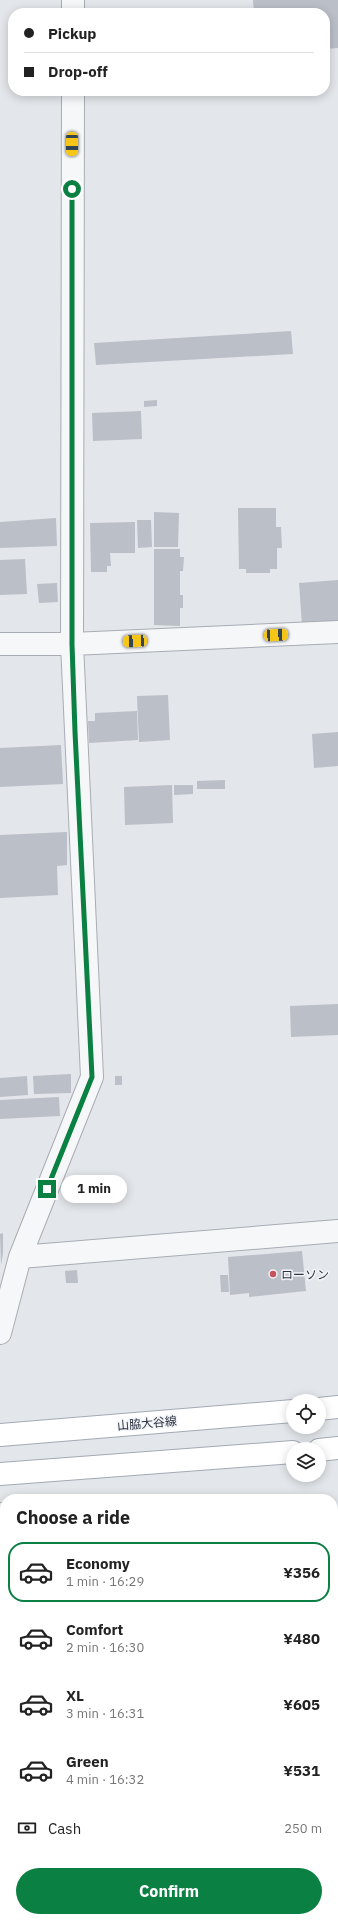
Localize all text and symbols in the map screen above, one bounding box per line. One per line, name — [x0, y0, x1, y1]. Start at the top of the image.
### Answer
text: Pickup — [48, 24, 96, 43]
text: Drop-off — [48, 62, 108, 81]
car — [66, 132, 78, 156]
route start — [63, 180, 81, 198]
car — [264, 628, 288, 642]
car — [123, 634, 147, 648]
callout: 1 min — [61, 1175, 127, 1203]
route end — [38, 1180, 56, 1198]
text: 1 min — [77, 1180, 111, 1197]
place label: ローソン — [281, 1267, 329, 1282]
marker: ローソン — [268, 1269, 278, 1279]
map controls — [286, 1394, 326, 1482]
button: locate — [286, 1394, 326, 1434]
street label: 山脇大谷線 — [116, 1413, 178, 1433]
button: layers — [286, 1442, 326, 1482]
text: Choose a ride — [16, 1506, 130, 1529]
icon: car — [18, 1554, 54, 1590]
text: Economy — [66, 1554, 130, 1573]
text: ¥356 — [283, 1563, 320, 1582]
text: 1 min · 16:29 — [66, 1573, 144, 1590]
icon: car — [18, 1620, 54, 1656]
text: Comfort — [66, 1620, 123, 1639]
text: ¥480 — [283, 1629, 320, 1648]
text: 2 min · 16:30 — [66, 1639, 144, 1656]
icon: car — [18, 1686, 54, 1722]
text: XL — [66, 1686, 84, 1705]
text: ¥605 — [283, 1695, 320, 1714]
text: 3 min · 16:31 — [66, 1705, 144, 1722]
icon: car — [18, 1752, 54, 1788]
text: Green — [66, 1752, 109, 1771]
text: ¥531 — [283, 1761, 320, 1780]
text: 4 min · 16:32 — [66, 1771, 144, 1788]
icon: cash — [16, 1817, 38, 1839]
text: Cash — [48, 1819, 81, 1838]
text: 250 m — [284, 1820, 322, 1837]
button: Confirm — [16, 1868, 322, 1914]

